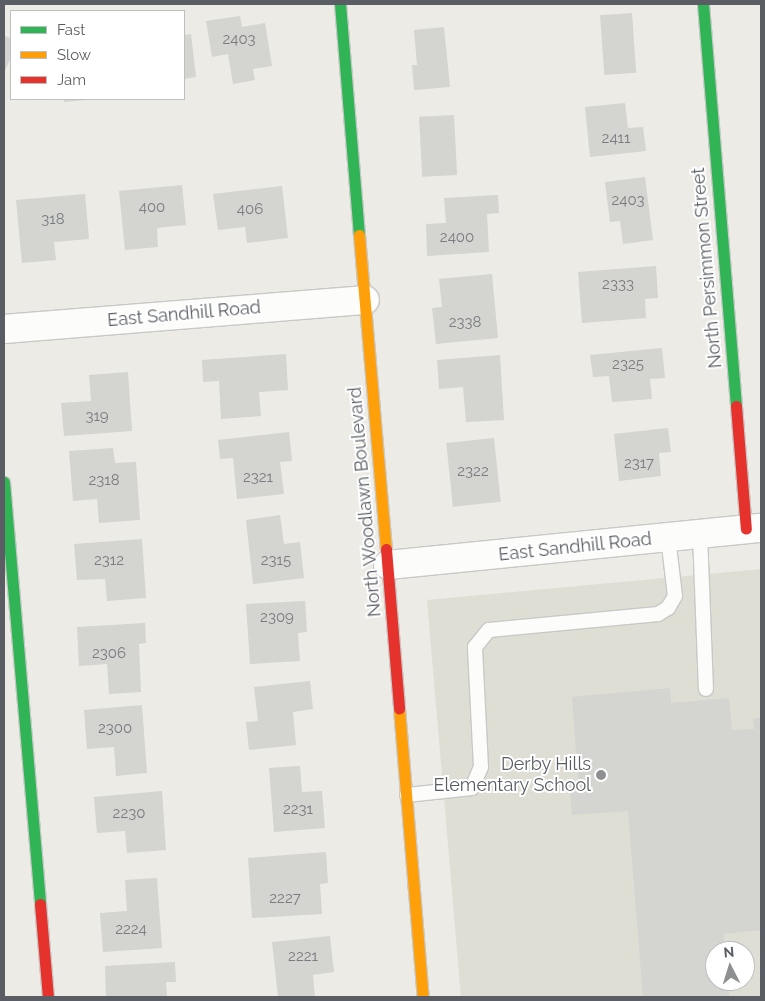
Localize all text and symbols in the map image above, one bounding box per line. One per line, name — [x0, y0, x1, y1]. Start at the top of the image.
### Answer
legend — [10, 10, 185, 100]
text: Fast — [57, 21, 85, 39]
house number: 2403 — [222, 31, 256, 49]
text: Slow — [57, 46, 91, 64]
text: Jam — [57, 71, 86, 89]
house number: 2411 — [602, 130, 630, 148]
street label: North Persimmon Street — [687, 167, 727, 369]
house number: 2403 — [611, 192, 645, 210]
house number: 400 — [139, 199, 165, 217]
house number: 406 — [237, 201, 263, 219]
house number: 318 — [41, 211, 65, 229]
house number: 2400 — [440, 229, 474, 247]
house number: 2333 — [602, 276, 634, 294]
street label: East Sandhill Road — [106, 297, 262, 331]
house number: 2338 — [449, 314, 481, 332]
house number: 2325 — [612, 356, 644, 374]
street label: North Woodlawn Boulevard — [344, 386, 386, 618]
house number: 319 — [85, 408, 109, 426]
house number: 2317 — [624, 455, 654, 473]
house number: 2322 — [457, 463, 489, 481]
house number: 2321 — [243, 469, 273, 487]
house number: 2318 — [88, 472, 120, 490]
street label: East Sandhill Road — [497, 528, 653, 566]
house number: 2312 — [94, 552, 124, 570]
house number: 2315 — [261, 552, 291, 570]
house number: 2309 — [260, 609, 294, 627]
house number: 2306 — [92, 645, 126, 663]
house number: 2300 — [98, 720, 132, 738]
place label: Derby Hills Elementary School — [433, 754, 591, 796]
marker: Derby Hills Elementary School — [595, 769, 607, 781]
house number: 2231 — [283, 801, 313, 819]
house number: 2230 — [113, 805, 145, 823]
house number: 2227 — [269, 890, 301, 908]
house number: 2224 — [115, 921, 147, 939]
north arrow — [705, 941, 755, 991]
text: N — [723, 944, 735, 960]
house number: 2221 — [288, 948, 318, 966]

